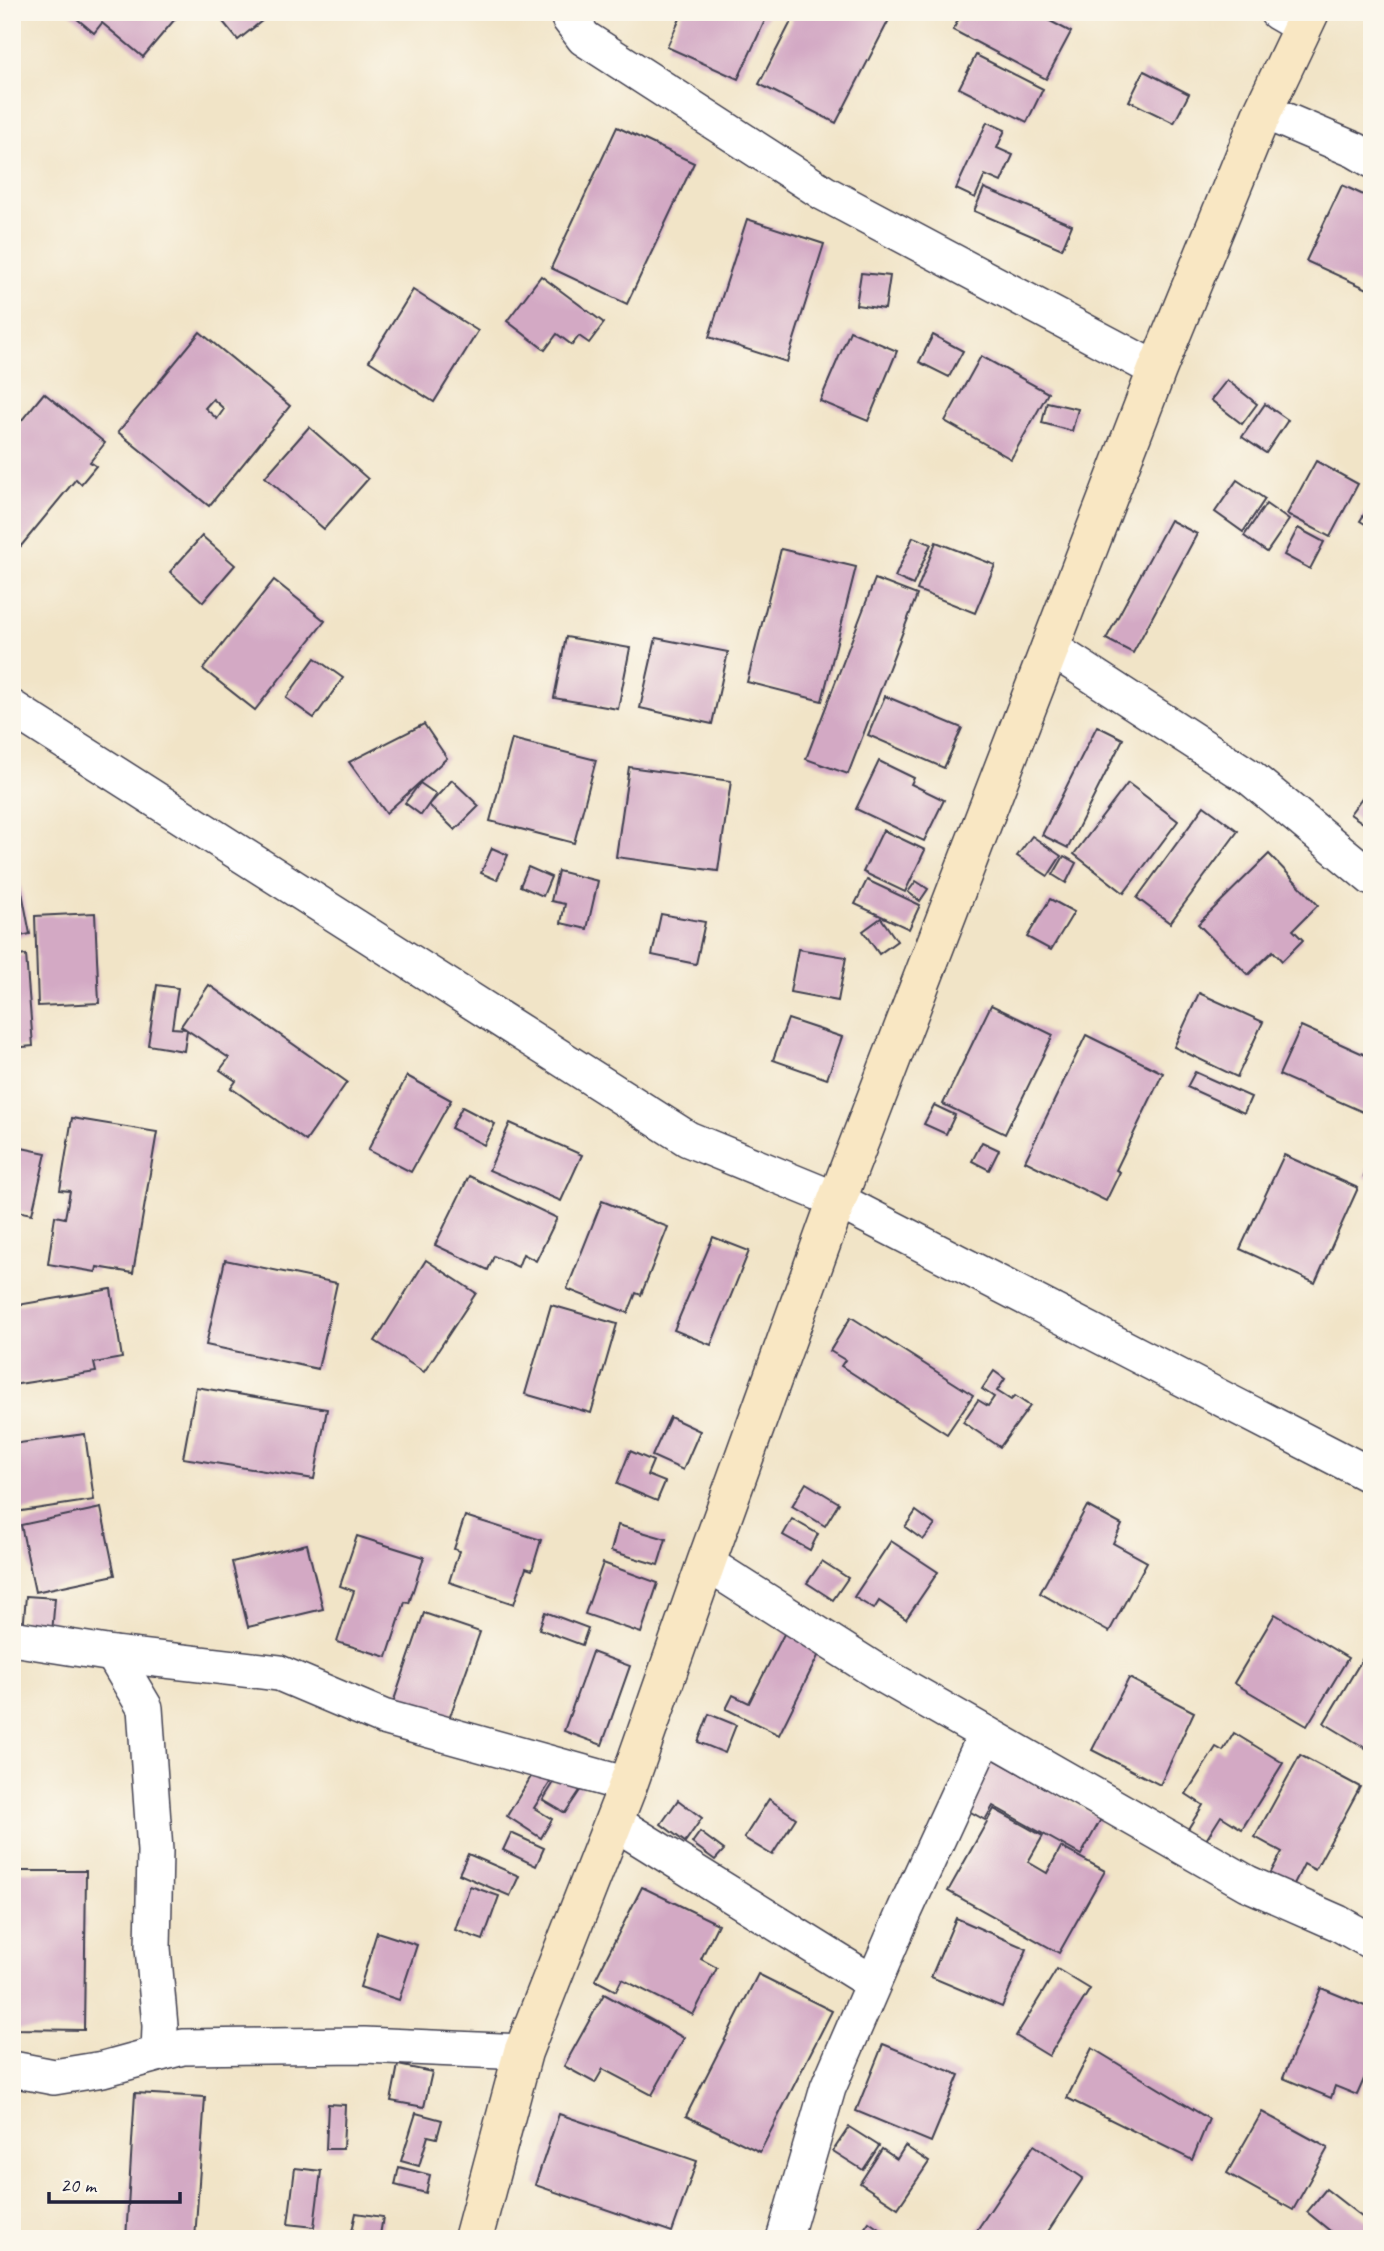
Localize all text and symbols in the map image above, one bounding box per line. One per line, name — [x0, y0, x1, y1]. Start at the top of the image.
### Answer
scale bar — [49, 2160, 180, 2204]
text: 20 m — [60, 2172, 98, 2198]

